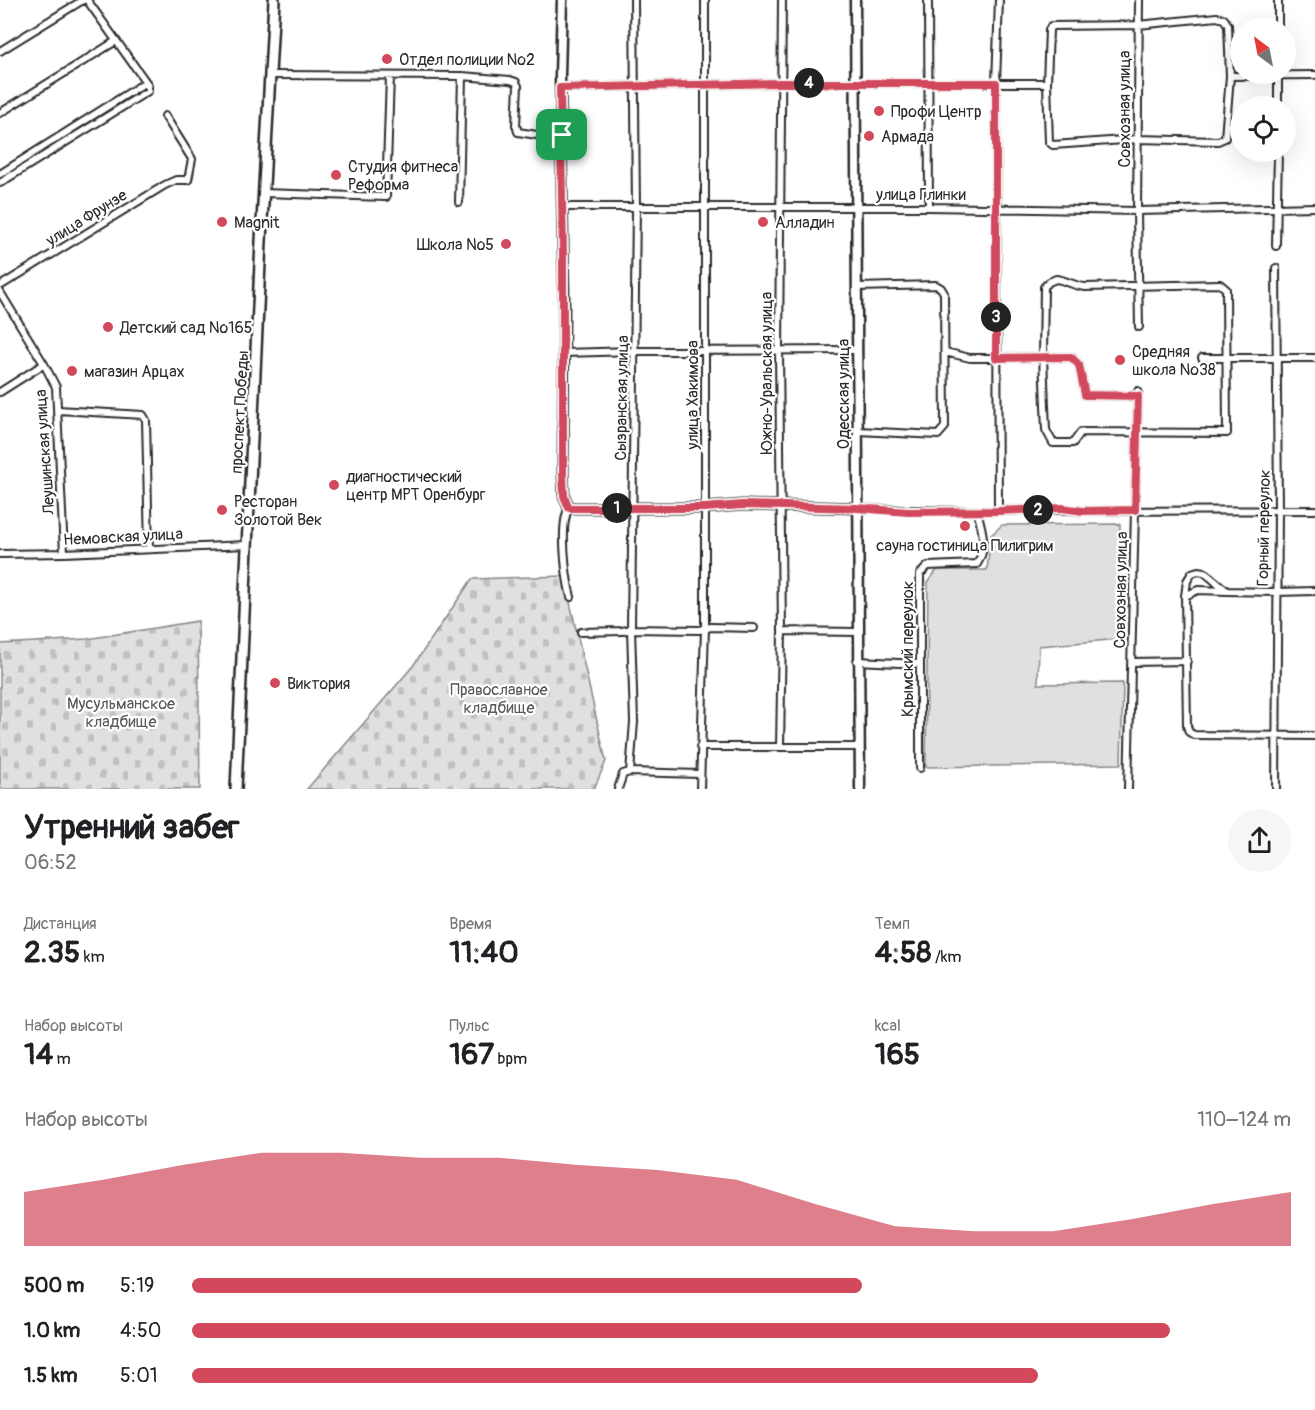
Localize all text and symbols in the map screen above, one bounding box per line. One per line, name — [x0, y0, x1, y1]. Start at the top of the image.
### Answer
north arrow — [1230, 18, 1296, 84]
map controls — [1230, 18, 1296, 162]
place label: Отдел полиции №2 — [399, 50, 535, 70]
street label: Совхозная улица — [1115, 51, 1135, 167]
marker: Отдел полиции №2 — [380, 52, 394, 66]
pin: 4 — [794, 68, 824, 98]
text: 4 — [804, 73, 814, 93]
button: locate — [1230, 96, 1296, 162]
place label: Профи Центр — [891, 102, 981, 122]
marker: Профи Центр — [872, 104, 886, 118]
pin — [536, 109, 587, 160]
icon: arrive — [545, 118, 578, 151]
place label: Армада — [881, 127, 934, 147]
marker: Армада — [862, 129, 876, 143]
place label: Студия фитнеса Реформа — [348, 157, 458, 195]
marker: Студия фитнеса Реформа — [329, 168, 343, 182]
street label: улица Фрунзе — [41, 185, 131, 251]
street label: улица Глинки — [875, 185, 966, 205]
place label: Magnit — [234, 213, 280, 233]
place label: Алладин — [775, 213, 834, 233]
marker: Magnit — [215, 215, 229, 229]
marker: Алладин — [756, 215, 770, 229]
place label: Школа №5 — [417, 235, 494, 255]
marker: Школа №5 — [499, 237, 513, 251]
street label: Южно-Уральская улица — [757, 292, 777, 454]
pin: 3 — [981, 302, 1011, 332]
text: 3 — [992, 307, 1000, 327]
place label: Детский сад №165 — [119, 318, 252, 338]
marker: Детский сад №165 — [101, 320, 115, 334]
street label: Сызранская улица — [611, 335, 633, 461]
street label: Одесская улица — [834, 339, 854, 449]
street label: улица Хакимова — [683, 340, 703, 451]
place label: Средняя школа №38 — [1132, 342, 1216, 380]
street label: проспект Победы — [227, 350, 253, 474]
marker: Средняя школа №38 — [1113, 353, 1127, 367]
place label: магазин Арцах — [84, 362, 185, 382]
marker: магазин Арцах — [65, 364, 79, 378]
street label: Леушинская улица — [31, 389, 59, 516]
place label: диагностический центр МРТ Оренбург — [346, 467, 486, 505]
street label: Горный переулок — [1253, 469, 1275, 587]
marker: диагностический центр МРТ Оренбург — [327, 478, 341, 492]
place label: Ресторан Золотой Век — [234, 492, 322, 530]
pin: 1 — [602, 493, 632, 523]
pin: 2 — [1023, 495, 1053, 525]
text: 1 — [614, 498, 620, 518]
text: 2 — [1034, 500, 1042, 520]
marker: Ресторан Золотой Век — [215, 503, 229, 517]
marker: сауна гостиница Пилигрим — [958, 519, 972, 533]
street label: Немовская улица — [63, 524, 183, 550]
street label: Совхозная улица — [1110, 531, 1132, 649]
place label: сауна гостиница Пилигрим — [876, 536, 1054, 556]
street label: Крымский переулок — [898, 581, 918, 717]
place label: Виктория — [287, 674, 350, 694]
marker: Виктория — [268, 676, 282, 690]
park label: Православное кладбище — [450, 680, 548, 718]
park label: Мусульманское кладбище — [67, 694, 175, 732]
text: Утренний забег — [24, 807, 240, 848]
button: share — [1228, 809, 1291, 872]
text: 06:52 — [24, 850, 77, 875]
text: Дистанция — [24, 914, 97, 934]
text: Время — [449, 914, 492, 934]
text: Темп — [875, 914, 910, 934]
text: 2.35 — [24, 934, 80, 971]
text: 11:40 — [449, 934, 519, 971]
text: 4:58 — [875, 934, 931, 971]
text: km — [80, 947, 105, 967]
text: /km — [931, 947, 962, 967]
text: Набор высоты — [24, 1016, 123, 1036]
text: Пульс — [449, 1016, 490, 1036]
text: kcal — [875, 1016, 901, 1036]
text: 14 — [24, 1036, 53, 1073]
text: 167 — [449, 1036, 494, 1073]
text: 165 — [875, 1036, 920, 1073]
text: m — [53, 1049, 71, 1069]
text: bpm — [494, 1049, 527, 1069]
text: Набор высоты — [24, 1107, 148, 1132]
text: 110–124 m — [1197, 1107, 1291, 1132]
text: 500 m — [24, 1273, 84, 1298]
text: 5:19 — [120, 1273, 154, 1298]
text: 1.0 km — [24, 1318, 80, 1343]
text: 4:50 — [120, 1318, 161, 1343]
text: 1.5 km — [24, 1363, 77, 1388]
text: 5:01 — [120, 1363, 158, 1388]

